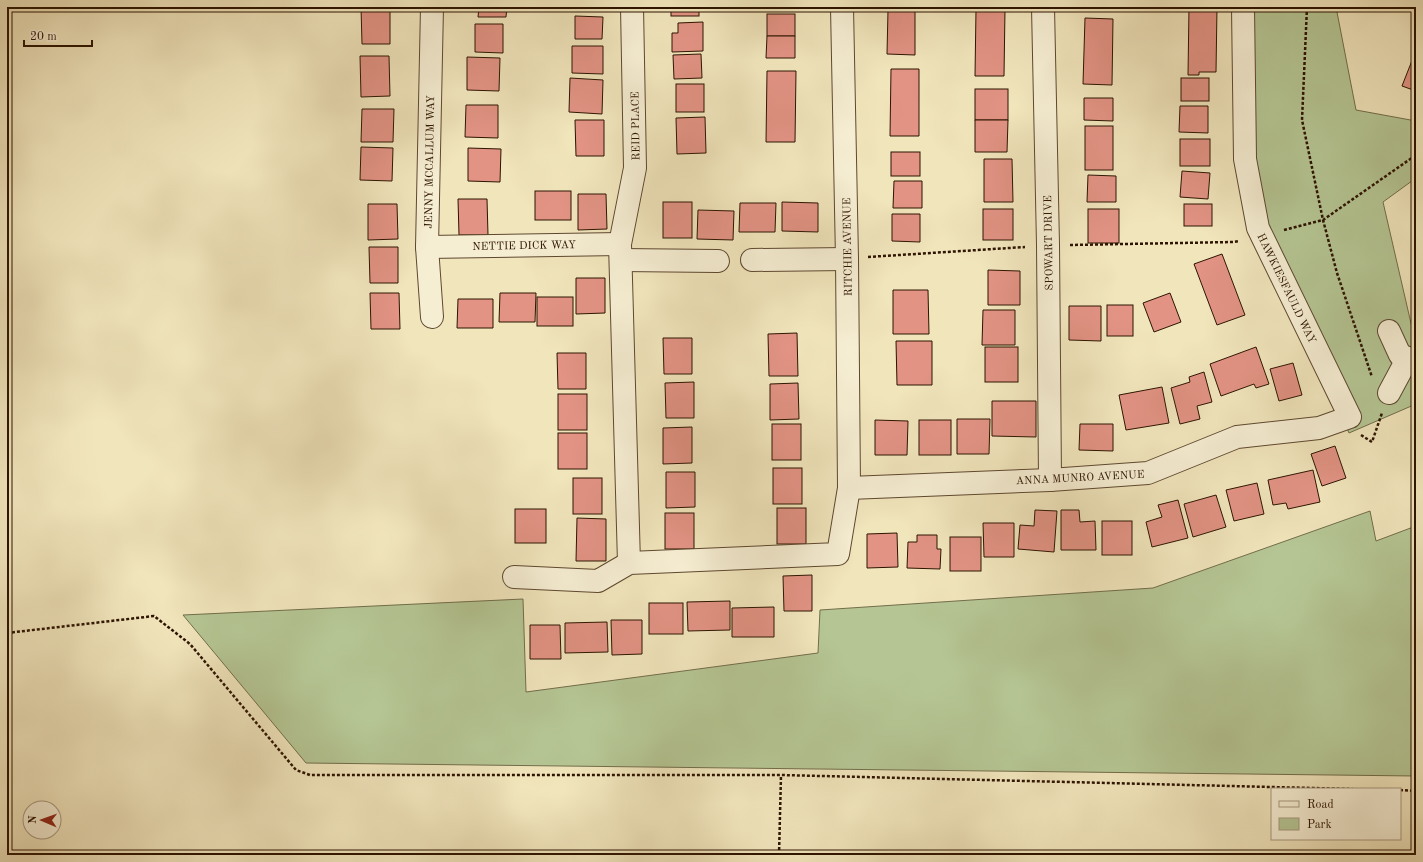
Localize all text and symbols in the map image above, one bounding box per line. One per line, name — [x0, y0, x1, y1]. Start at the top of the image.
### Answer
scale bar — [24, 22, 92, 48]
text: 20 m — [30, 31, 57, 43]
street label: REID PLACE — [630, 91, 643, 161]
street label: JENNY MCCALLUM WAY — [424, 95, 437, 229]
street label: SPOWART DRIVE — [1043, 195, 1056, 291]
street label: RITCHIE AVENUE — [842, 198, 855, 296]
street label: HAWKIESFAULD WAY — [1254, 232, 1317, 345]
street label: NETTIE DICK WAY — [472, 240, 576, 253]
street label: ANNA MUNRO AVENUE — [1016, 470, 1145, 487]
legend — [1271, 788, 1401, 840]
text: Road — [1307, 799, 1334, 811]
north arrow — [22, 800, 62, 840]
text: N — [28, 815, 39, 824]
text: Park — [1307, 819, 1332, 831]

